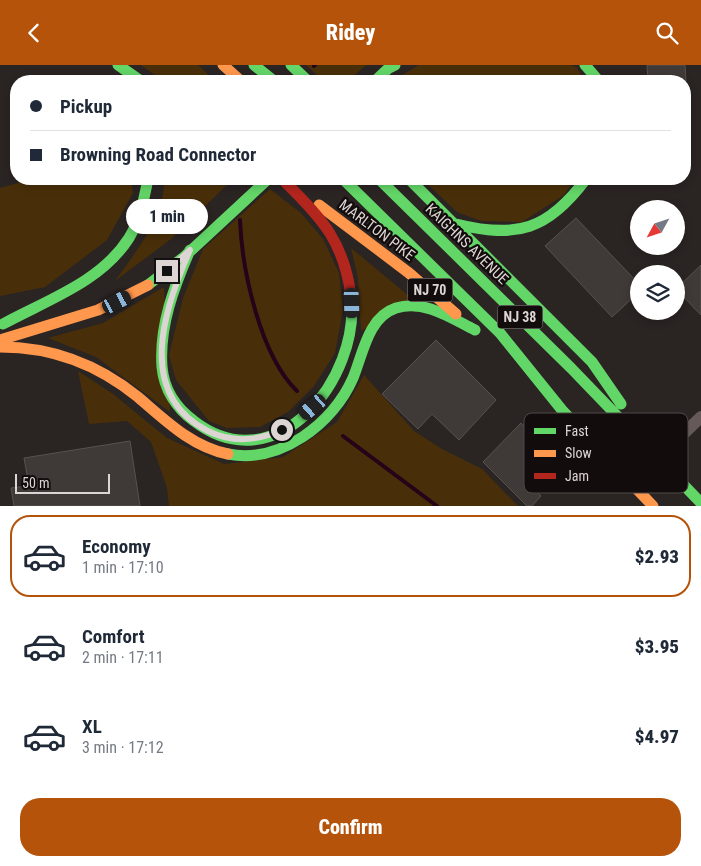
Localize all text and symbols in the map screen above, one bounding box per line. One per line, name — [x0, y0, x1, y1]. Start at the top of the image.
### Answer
icon: back — [20, 19, 48, 47]
icon: search — [653, 19, 681, 47]
text: Ridey — [326, 20, 375, 45]
text: Pickup — [60, 95, 112, 118]
text: Browning Road Connector — [60, 143, 256, 166]
street label: MARLTON PIKE — [336, 196, 418, 264]
callout: 1 min — [126, 199, 208, 233]
street label: KAIGHNS AVENUE — [422, 200, 512, 288]
north arrow — [630, 200, 685, 255]
map controls — [630, 200, 685, 320]
text: 1 min — [149, 207, 185, 226]
route end — [156, 260, 178, 282]
button: layers — [630, 265, 685, 320]
road number: NJ 70 — [408, 279, 452, 301]
car — [343, 288, 360, 318]
car — [100, 289, 133, 315]
road number: NJ 38 — [498, 305, 542, 329]
car — [296, 391, 329, 423]
legend — [524, 413, 688, 493]
route start — [271, 419, 293, 441]
text: Fast — [565, 423, 589, 439]
text: Slow — [565, 445, 592, 461]
text: Jam — [565, 468, 589, 484]
scale bar — [15, 471, 110, 494]
text: 50 m — [22, 475, 50, 491]
icon: car — [22, 534, 67, 579]
text: Economy — [82, 535, 151, 558]
text: $2.93 — [635, 545, 679, 568]
text: 1 min · 17:10 — [82, 558, 164, 577]
icon: car — [22, 624, 67, 669]
text: Comfort — [82, 625, 145, 648]
text: $3.95 — [635, 635, 679, 658]
text: 2 min · 17:11 — [82, 648, 164, 667]
icon: car — [22, 714, 67, 759]
text: XL — [82, 715, 102, 738]
text: $4.97 — [635, 725, 679, 748]
text: 3 min · 17:12 — [82, 738, 164, 757]
button: Confirm — [20, 798, 681, 856]

